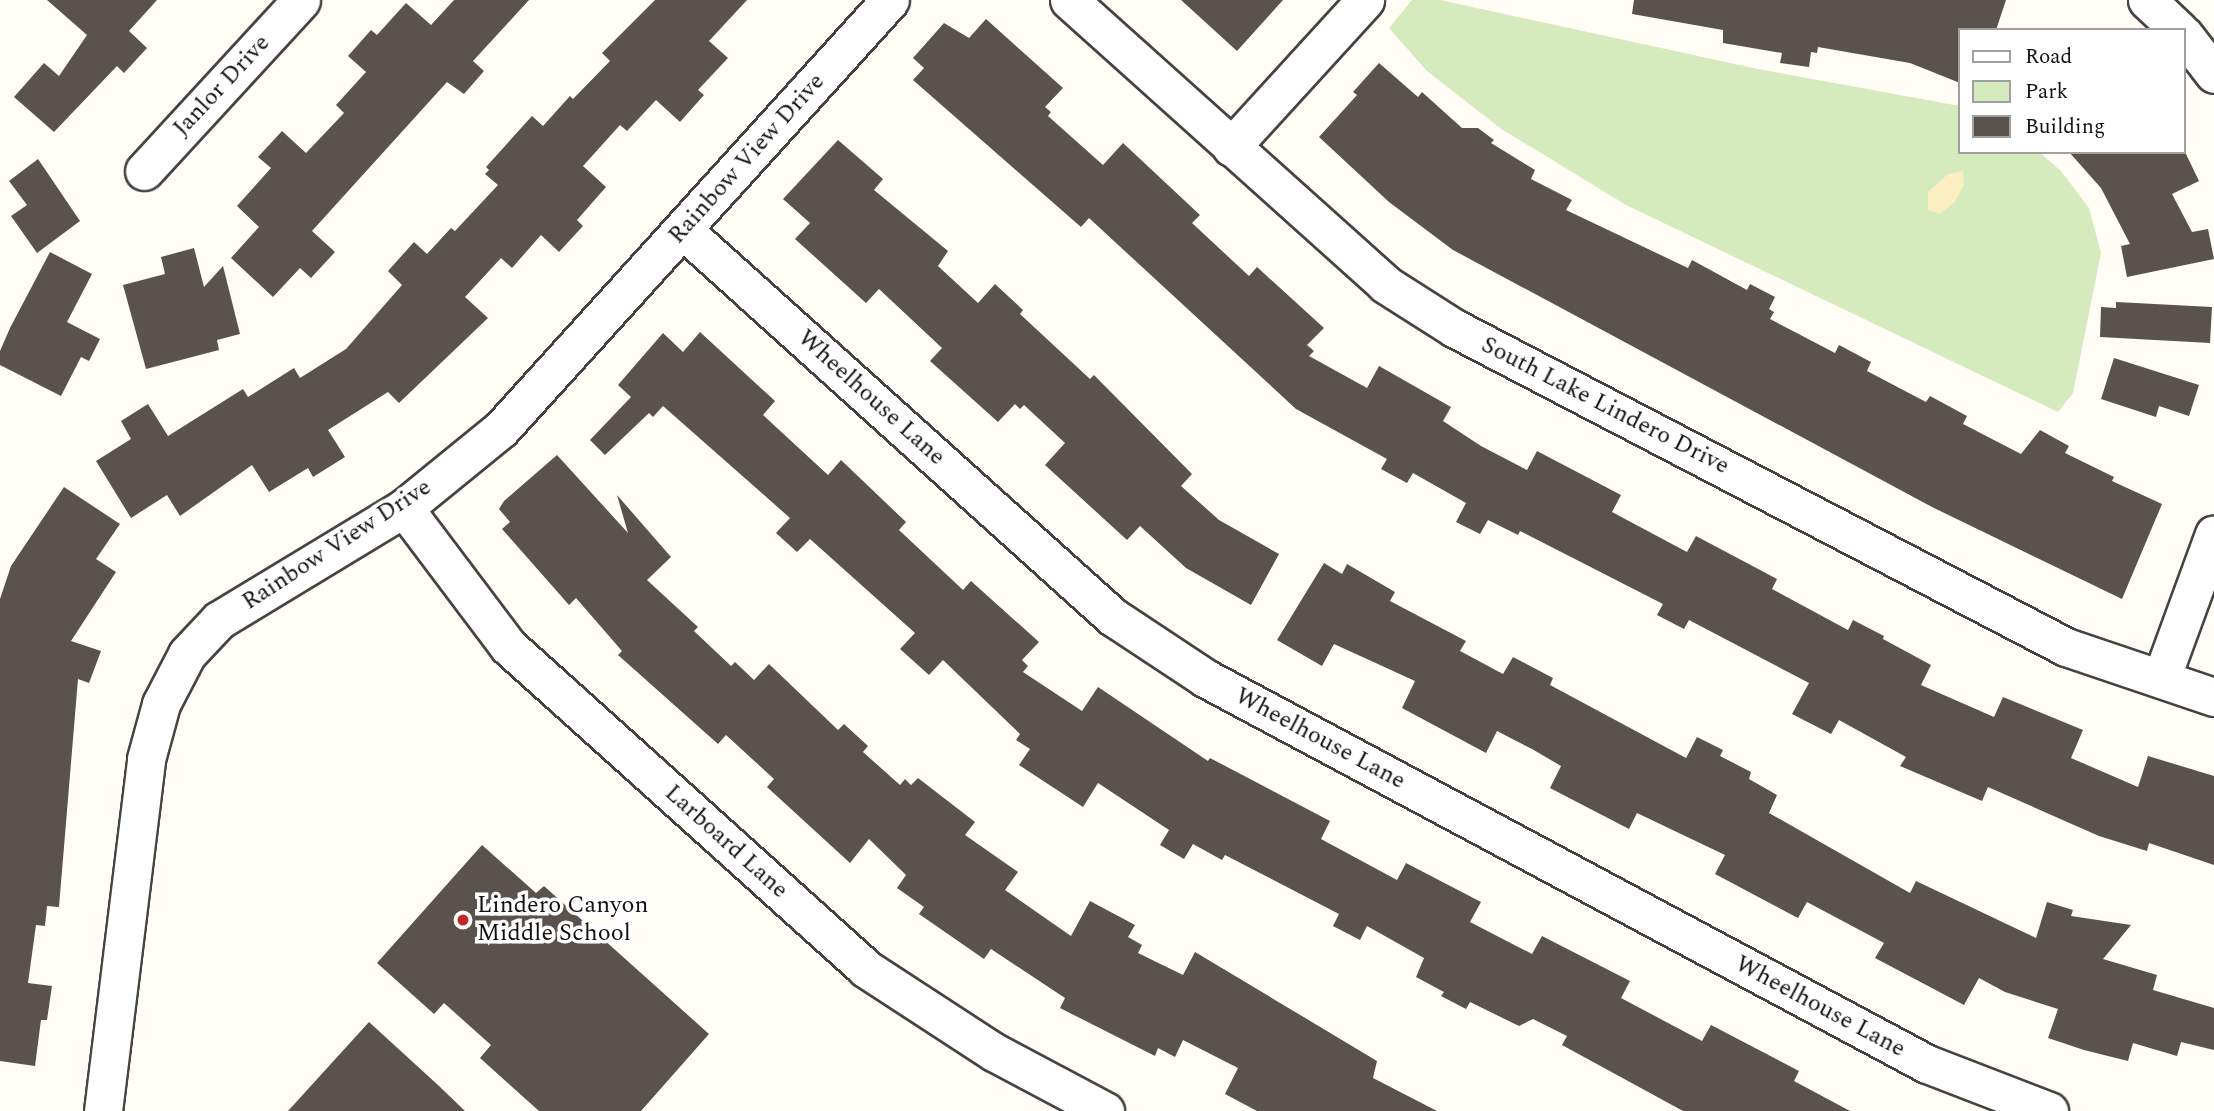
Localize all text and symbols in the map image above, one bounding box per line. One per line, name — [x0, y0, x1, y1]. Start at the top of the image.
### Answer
legend — [1958, 28, 2186, 154]
street label: Janlor Drive — [168, 29, 276, 143]
text: Road — [2025, 41, 2072, 73]
street label: Rainbow View Drive — [663, 68, 831, 250]
text: Park — [2025, 76, 2068, 108]
text: Building — [2025, 111, 2105, 143]
street label: Wheelhouse Lane — [791, 324, 951, 472]
street label: South Lake Lindero Drive — [1476, 331, 1734, 481]
street label: Rainbow View Drive — [237, 473, 437, 617]
street label: Wheelhouse Lane — [1230, 682, 1410, 796]
street label: Larboard Lane — [658, 779, 794, 905]
place label: Lindero Canyon Middle School — [477, 892, 649, 948]
marker: Lindero Canyon Middle School — [455, 912, 471, 928]
street label: Wheelhouse Lane — [1730, 950, 1910, 1064]

